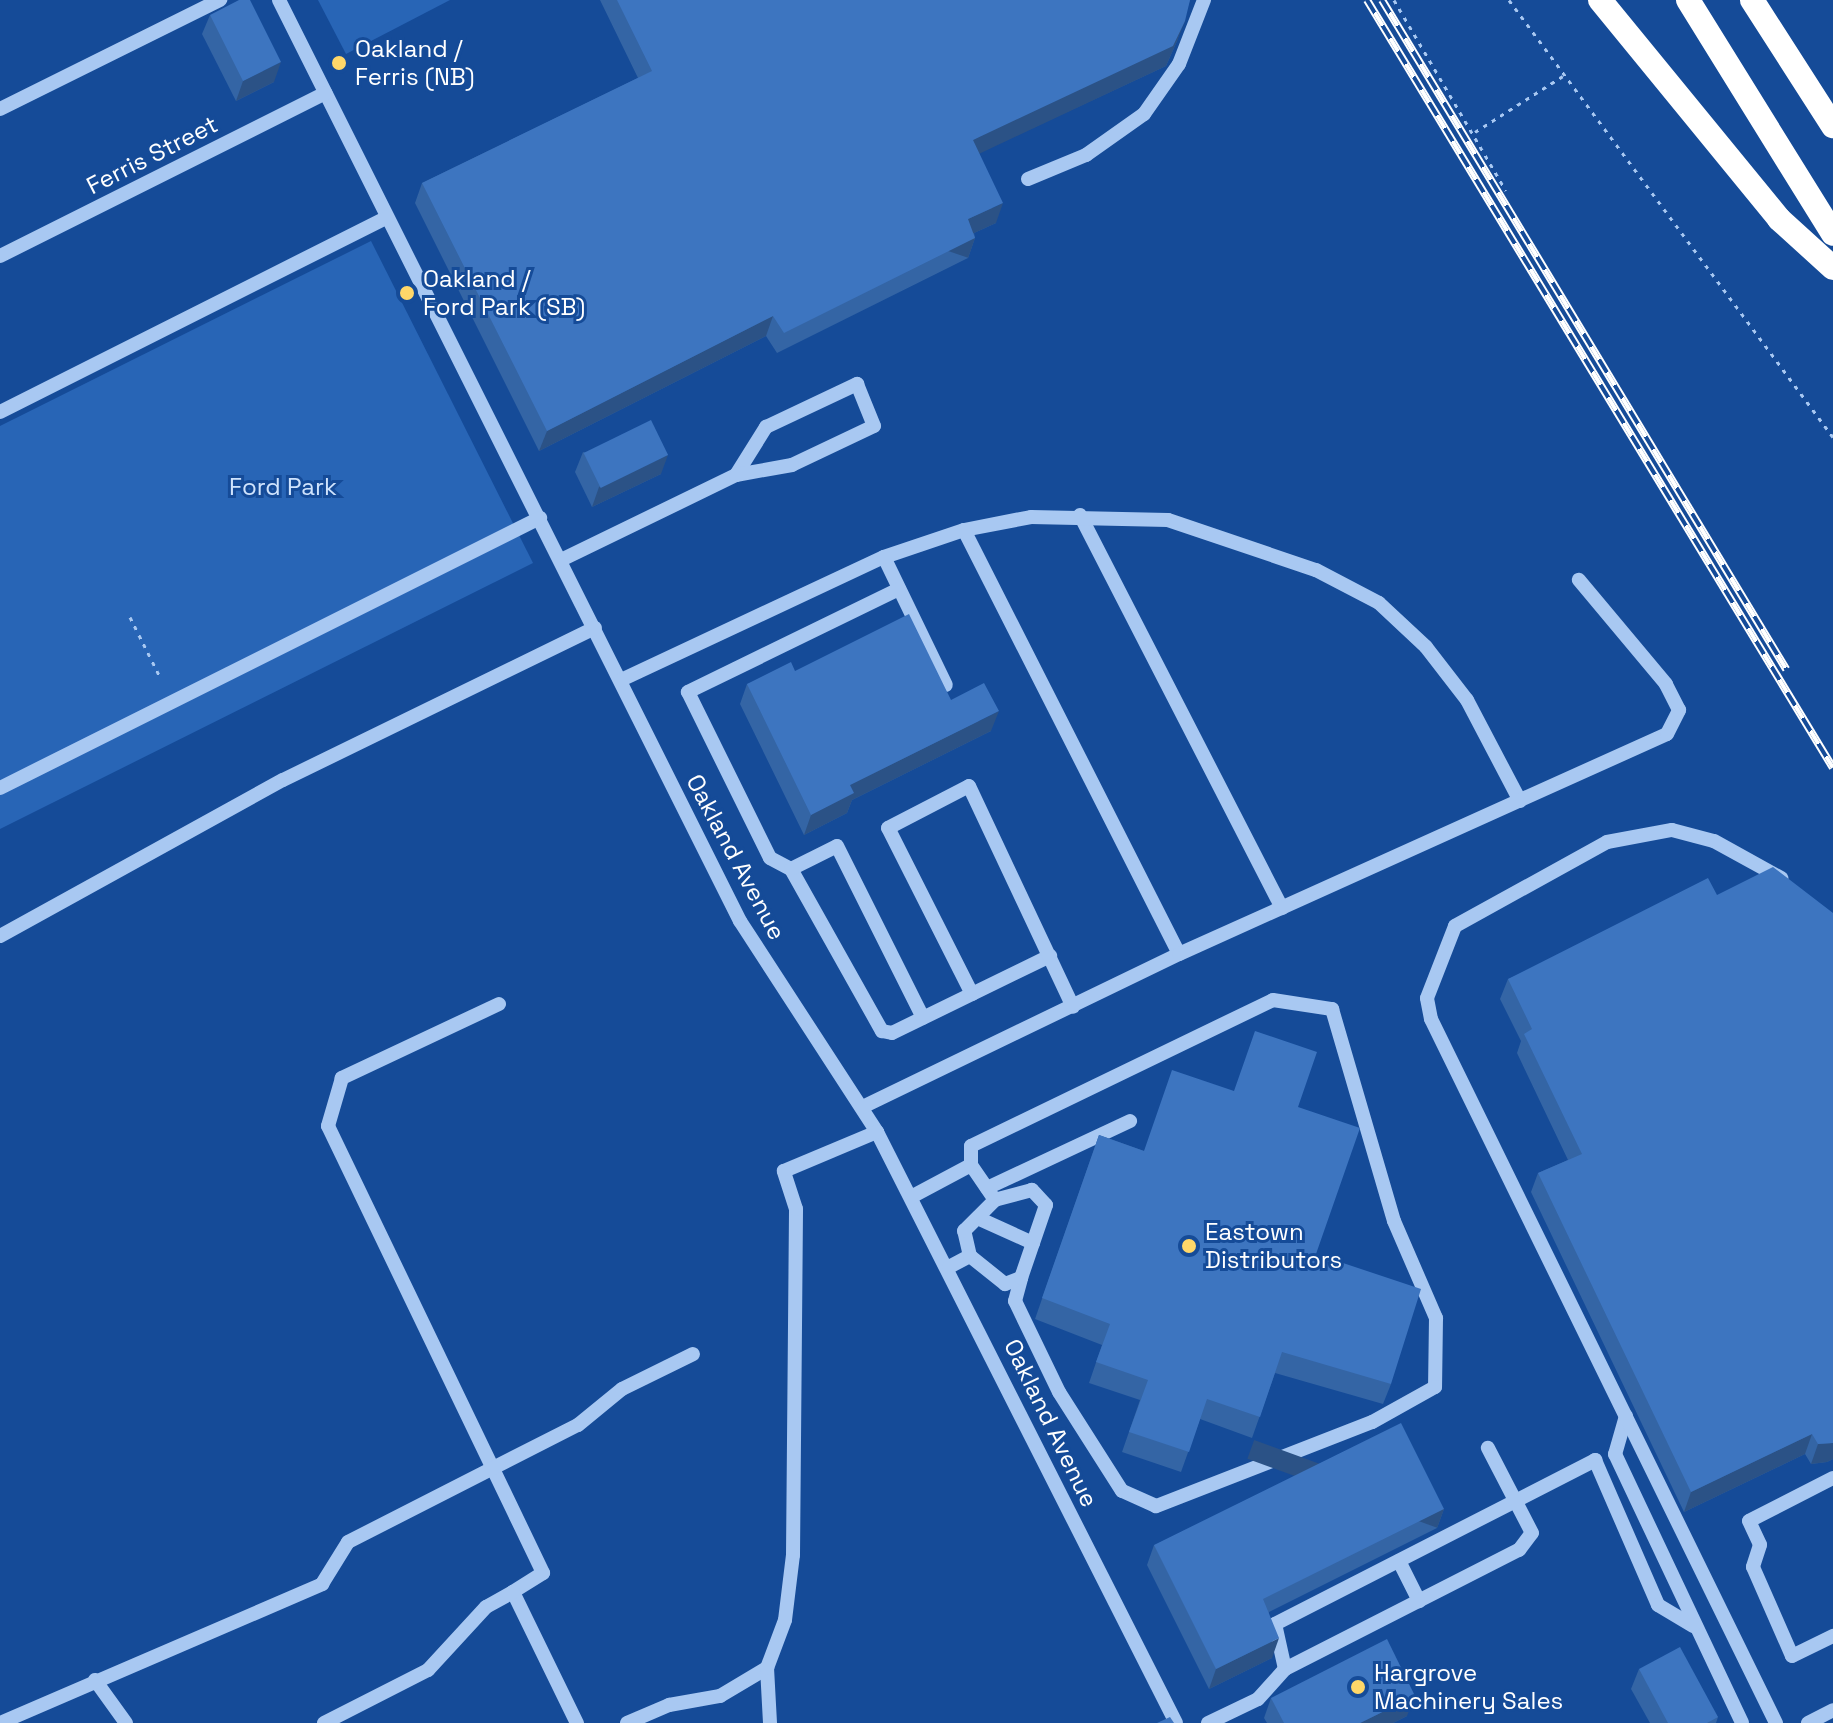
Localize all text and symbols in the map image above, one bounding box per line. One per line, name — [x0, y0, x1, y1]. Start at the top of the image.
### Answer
place label: Oakland / Ferris (NB) — [355, 35, 475, 91]
marker: Oakland / Ferris (NB) — [330, 54, 348, 72]
street label: Ferris Street — [82, 110, 222, 200]
place label: Oakland / Ford Park (SB) — [423, 265, 585, 321]
marker: Oakland / Ford Park (SB) — [398, 284, 416, 302]
park label: Ford Park — [229, 473, 337, 501]
street label: Oakland Avenue — [680, 769, 792, 945]
place label: Eastown Distributors — [1205, 1218, 1342, 1274]
marker: Eastown Distributors — [1180, 1237, 1198, 1255]
street label: Oakland Avenue — [998, 1334, 1104, 1512]
place label: Hargrove Machinery Sales — [1374, 1659, 1563, 1715]
marker: Hargrove Machinery Sales — [1349, 1678, 1367, 1696]

